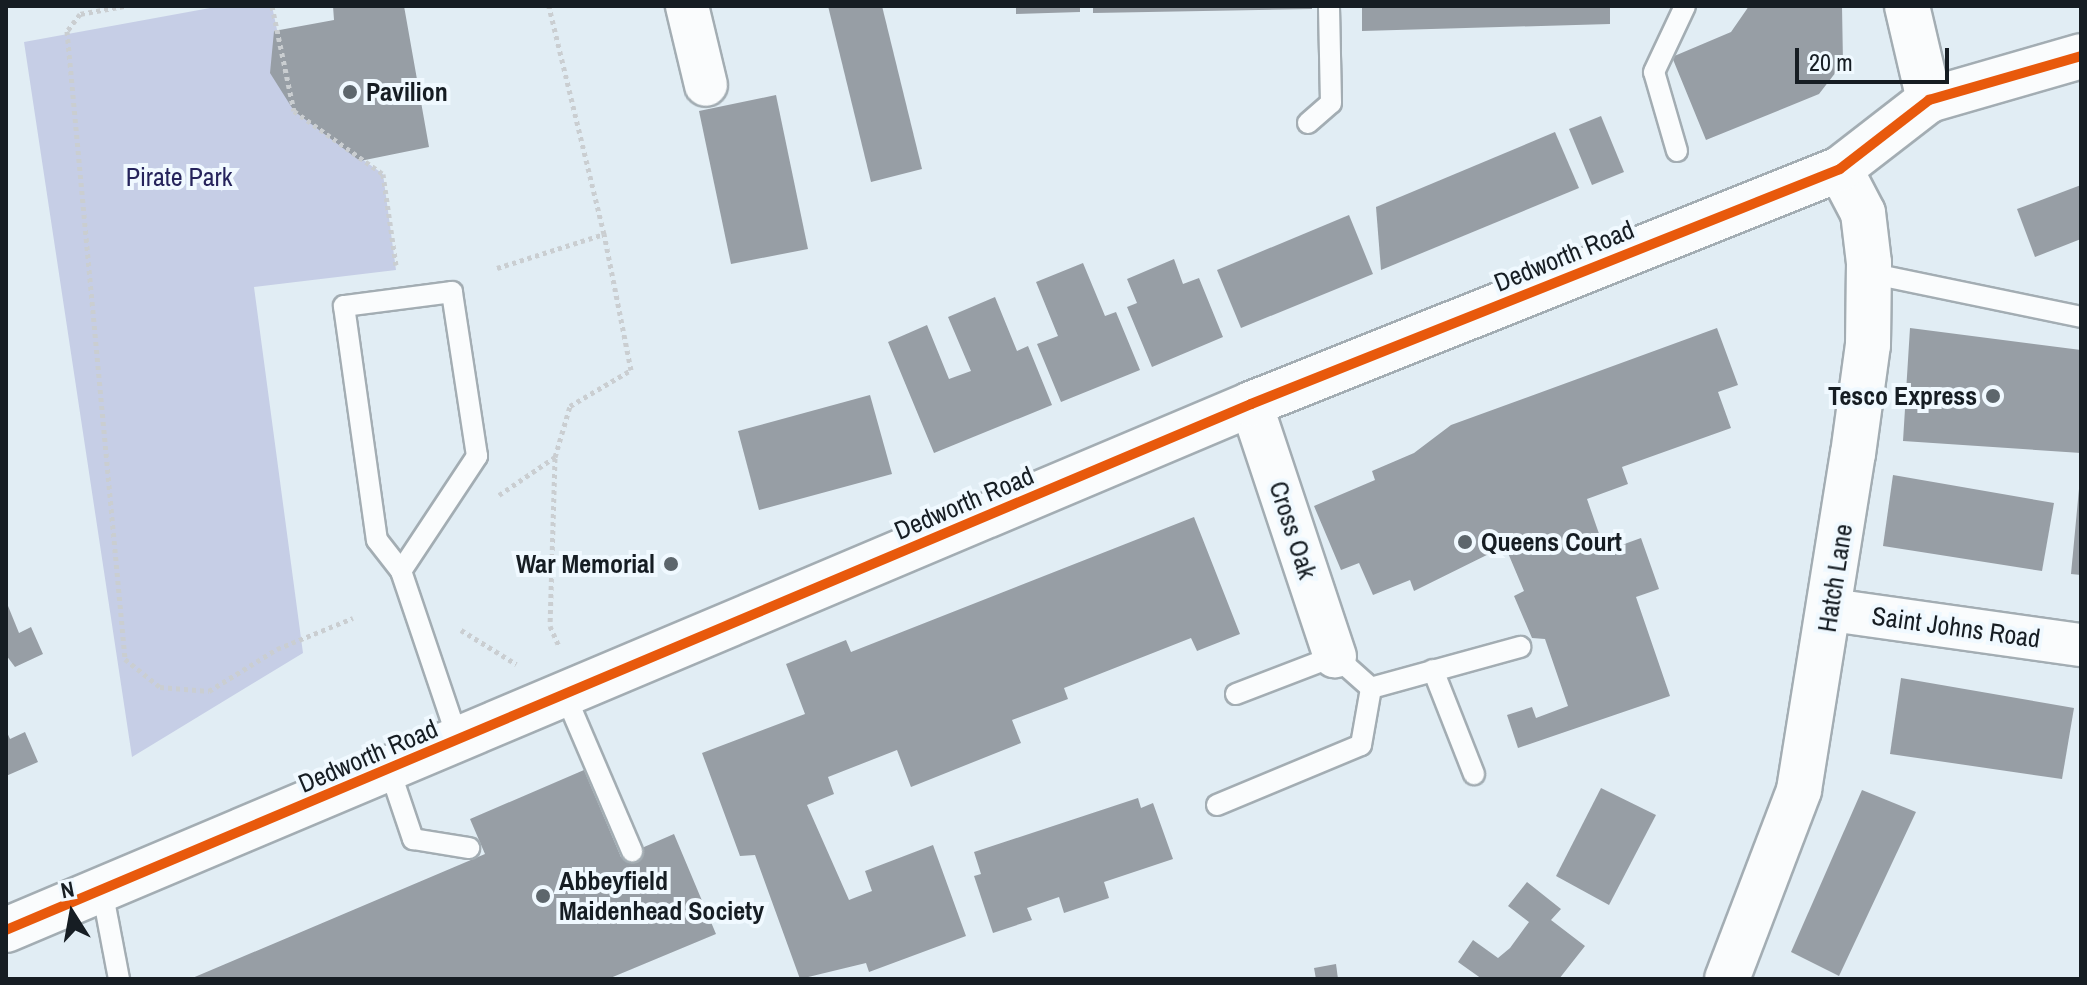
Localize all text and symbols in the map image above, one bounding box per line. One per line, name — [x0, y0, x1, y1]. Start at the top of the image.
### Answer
scale bar — [1799, 32, 1953, 82]
text: 20 m — [1809, 46, 1853, 78]
place label: Pavilion — [366, 76, 448, 108]
marker: Pavilion — [341, 83, 359, 101]
park label: Pirate Park — [126, 161, 232, 193]
street label: Dedworth Road — [1489, 214, 1639, 298]
place label: Tesco Express — [1828, 380, 1977, 412]
marker: Tesco Express — [1984, 387, 2002, 405]
street label: Dedworth Road — [890, 460, 1038, 546]
street label: Cross Oak — [1263, 477, 1323, 583]
street label: Hatch Lane — [1811, 522, 1859, 634]
place label: Queens Court — [1481, 526, 1622, 558]
marker: Queens Court — [1456, 533, 1474, 551]
place label: War Memorial — [516, 548, 655, 580]
marker: War Memorial — [662, 555, 680, 573]
street label: Saint Johns Road — [1870, 600, 2042, 654]
street label: Dedworth Road — [294, 713, 442, 799]
place label: Abbeyfield Maidenhead Society — [559, 865, 764, 926]
north arrow — [32, 873, 112, 953]
text: N — [58, 873, 77, 905]
marker: Abbeyfield Maidenhead Society — [534, 887, 552, 905]

